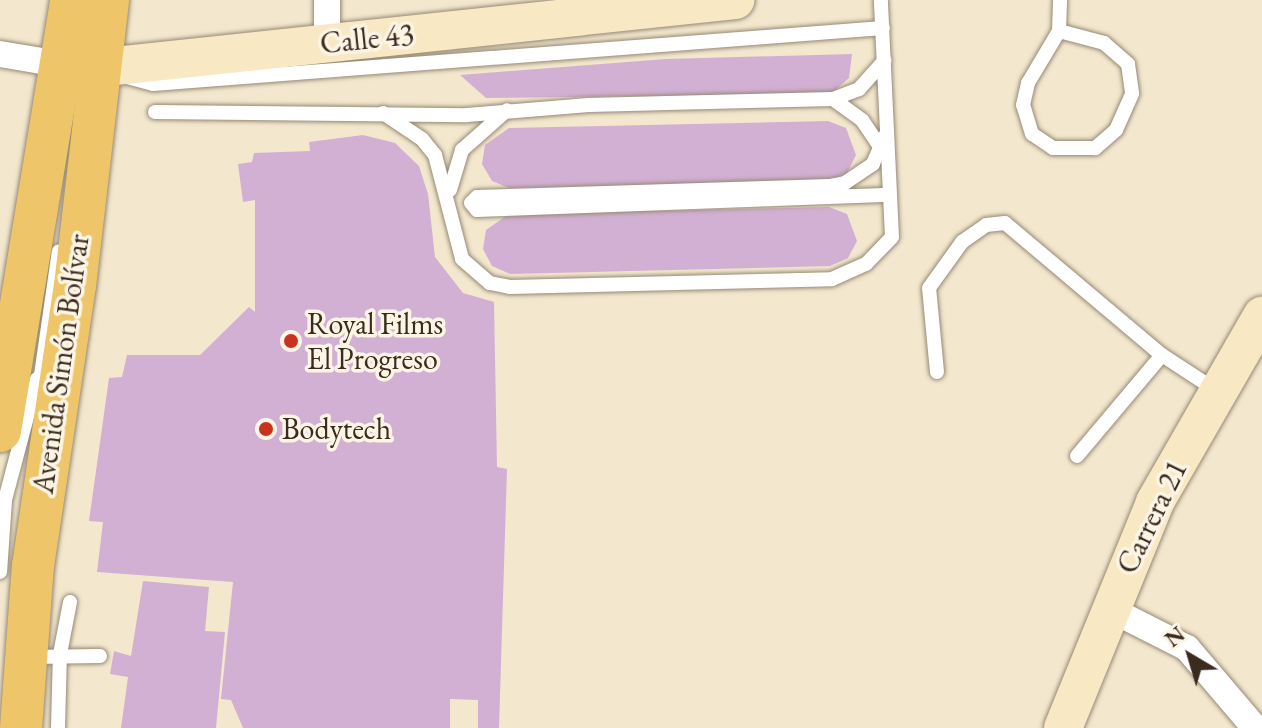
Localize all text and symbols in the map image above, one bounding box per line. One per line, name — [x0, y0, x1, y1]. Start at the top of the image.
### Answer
street label: Calle 43 — [318, 16, 416, 62]
street label: Avenida Simón Bolívar — [25, 232, 97, 496]
place label: Royal Films El Progreso — [307, 306, 443, 376]
marker: Royal Films El Progreso — [282, 332, 300, 350]
place label: Bodytech — [282, 411, 391, 447]
marker: Bodytech — [257, 420, 275, 438]
street label: Carrera 21 — [1109, 454, 1195, 580]
north arrow — [1150, 616, 1230, 696]
text: N — [1159, 620, 1191, 654]

